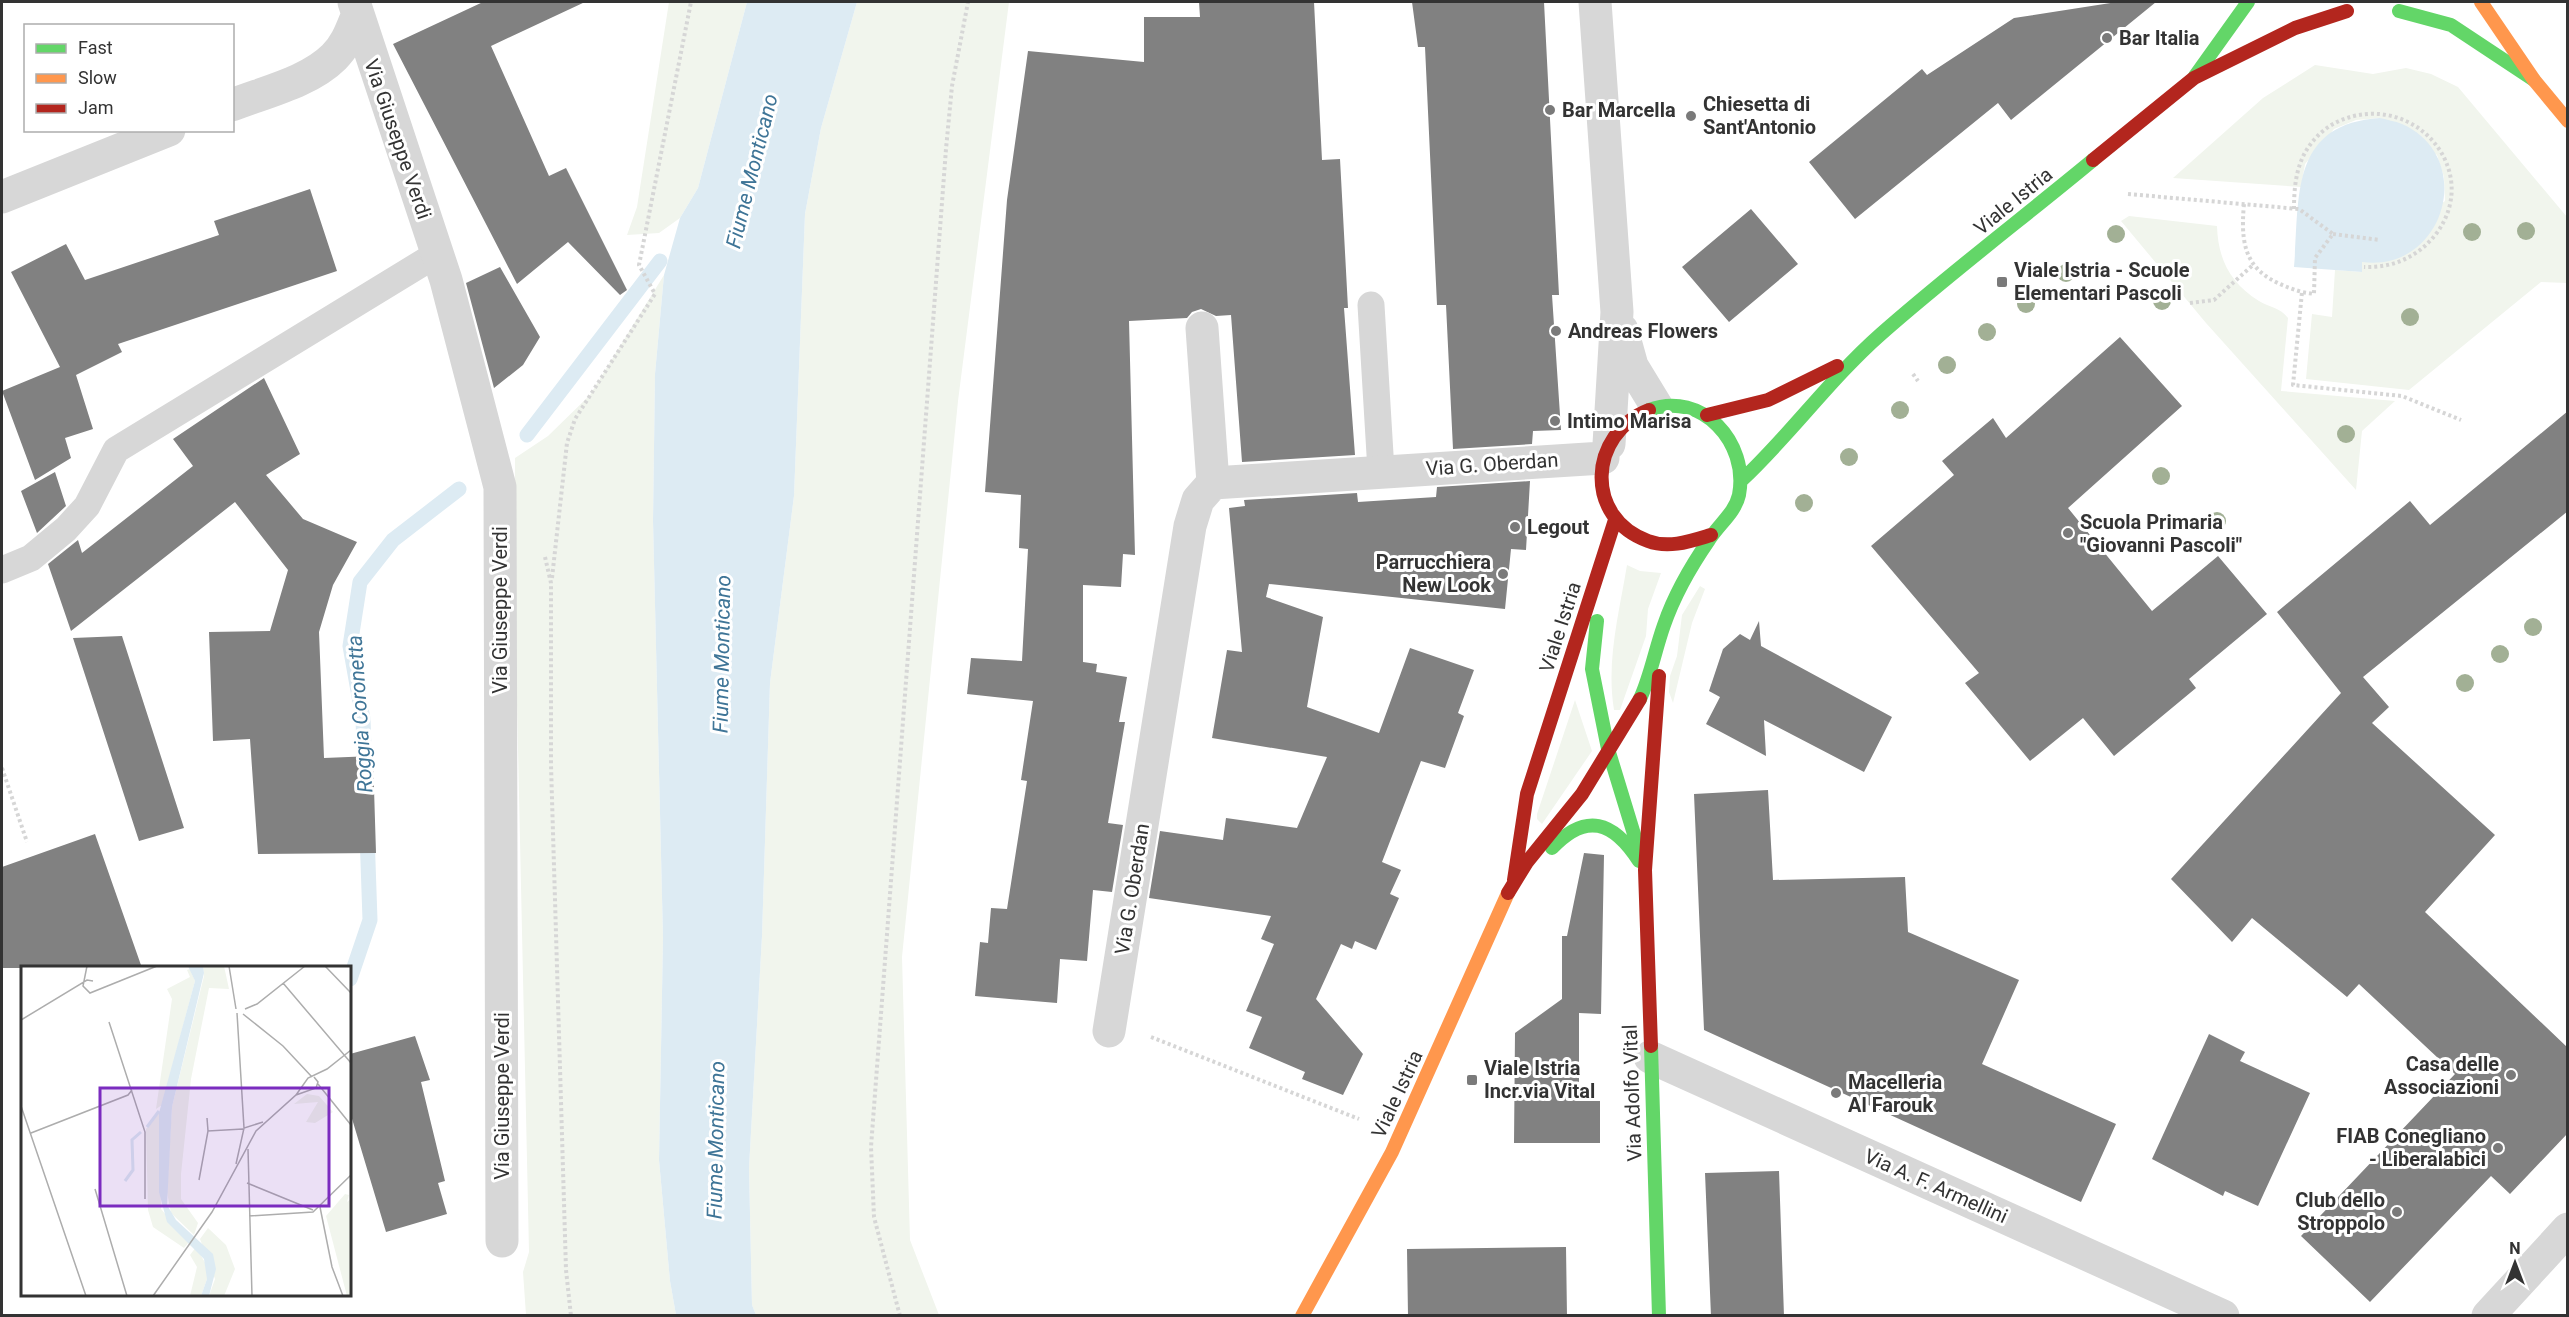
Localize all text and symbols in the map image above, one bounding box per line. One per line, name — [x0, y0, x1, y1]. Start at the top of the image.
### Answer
legend — [24, 24, 234, 132]
place label: Bar Italia — [2119, 26, 2200, 50]
marker: Bar Italia — [2100, 31, 2114, 45]
text: Fast — [78, 37, 113, 58]
street label: Via Giuseppe Verdi — [359, 56, 437, 222]
text: Slow — [78, 67, 117, 88]
water label: Fiume Monticano — [721, 91, 783, 251]
place label: Chiesetta di Sant'Antonio — [1703, 92, 1816, 139]
text: Jam — [78, 97, 114, 118]
place label: Bar Marcella — [1562, 98, 1676, 122]
marker: Bar Marcella — [1543, 103, 1557, 117]
marker: Chiesetta di Sant'Antonio — [1684, 109, 1698, 123]
street label: Viale Istria — [1969, 162, 2057, 240]
place label: Viale Istria - Scuole Elementari Pascoli — [2014, 258, 2190, 305]
marker: Viale Istria - Scuole Elementari Pascoli — [1995, 275, 2009, 289]
place label: Andreas Flowers — [1568, 319, 1718, 343]
marker: Andreas Flowers — [1549, 324, 1563, 338]
place label: Intimo Marisa — [1567, 409, 1692, 433]
marker: Intimo Marisa — [1548, 414, 1562, 428]
street label: Via G. Oberdan — [1425, 447, 1559, 481]
place label: Scuola Primaria "Giovanni Pascoli" — [2080, 510, 2242, 557]
place label: Legout — [1527, 515, 1590, 539]
marker: Legout — [1508, 520, 1522, 534]
street label: Via Giuseppe Verdi — [488, 526, 512, 694]
marker: Scuola Primaria "Giovanni Pascoli" — [2061, 526, 2075, 540]
place label: Parrucchiera New Look — [1376, 550, 1491, 597]
marker: Parrucchiera New Look — [1496, 567, 1510, 581]
water label: Fiume Monticano — [709, 575, 735, 733]
street label: Viale Istria — [1534, 579, 1586, 675]
water label: Roggia Coronetta — [343, 634, 377, 794]
street label: Via G. Oberdan — [1110, 822, 1154, 956]
inset map — [21, 966, 351, 1296]
street label: Via Giuseppe Verdi — [490, 1012, 514, 1180]
street label: Via Adolfo Vital — [1618, 1024, 1646, 1162]
street label: Viale Istria — [1366, 1046, 1428, 1142]
place label: Casa delle Associazioni — [2384, 1052, 2499, 1099]
place label: Viale Istria Incr.via Vital — [1484, 1056, 1595, 1103]
water label: Fiume Monticano — [703, 1061, 729, 1219]
marker: Casa delle Associazioni — [2504, 1068, 2518, 1082]
place label: Macelleria Al Farouk — [1848, 1070, 1942, 1117]
marker: Viale Istria Incr.via Vital — [1465, 1073, 1479, 1087]
marker: Macelleria Al Farouk — [1829, 1086, 1843, 1100]
place label: FIAB Conegliano - Liberalabici — [2336, 1124, 2486, 1171]
marker: FIAB Conegliano - Liberalabici — [2491, 1141, 2505, 1155]
street label: Via A. F. Armellini — [1861, 1144, 2011, 1228]
place label: Club dello Stroppolo — [2295, 1188, 2385, 1235]
marker: Club dello Stroppolo — [2390, 1205, 2404, 1219]
north arrow — [2485, 1233, 2545, 1293]
text: N — [2509, 1239, 2521, 1258]

